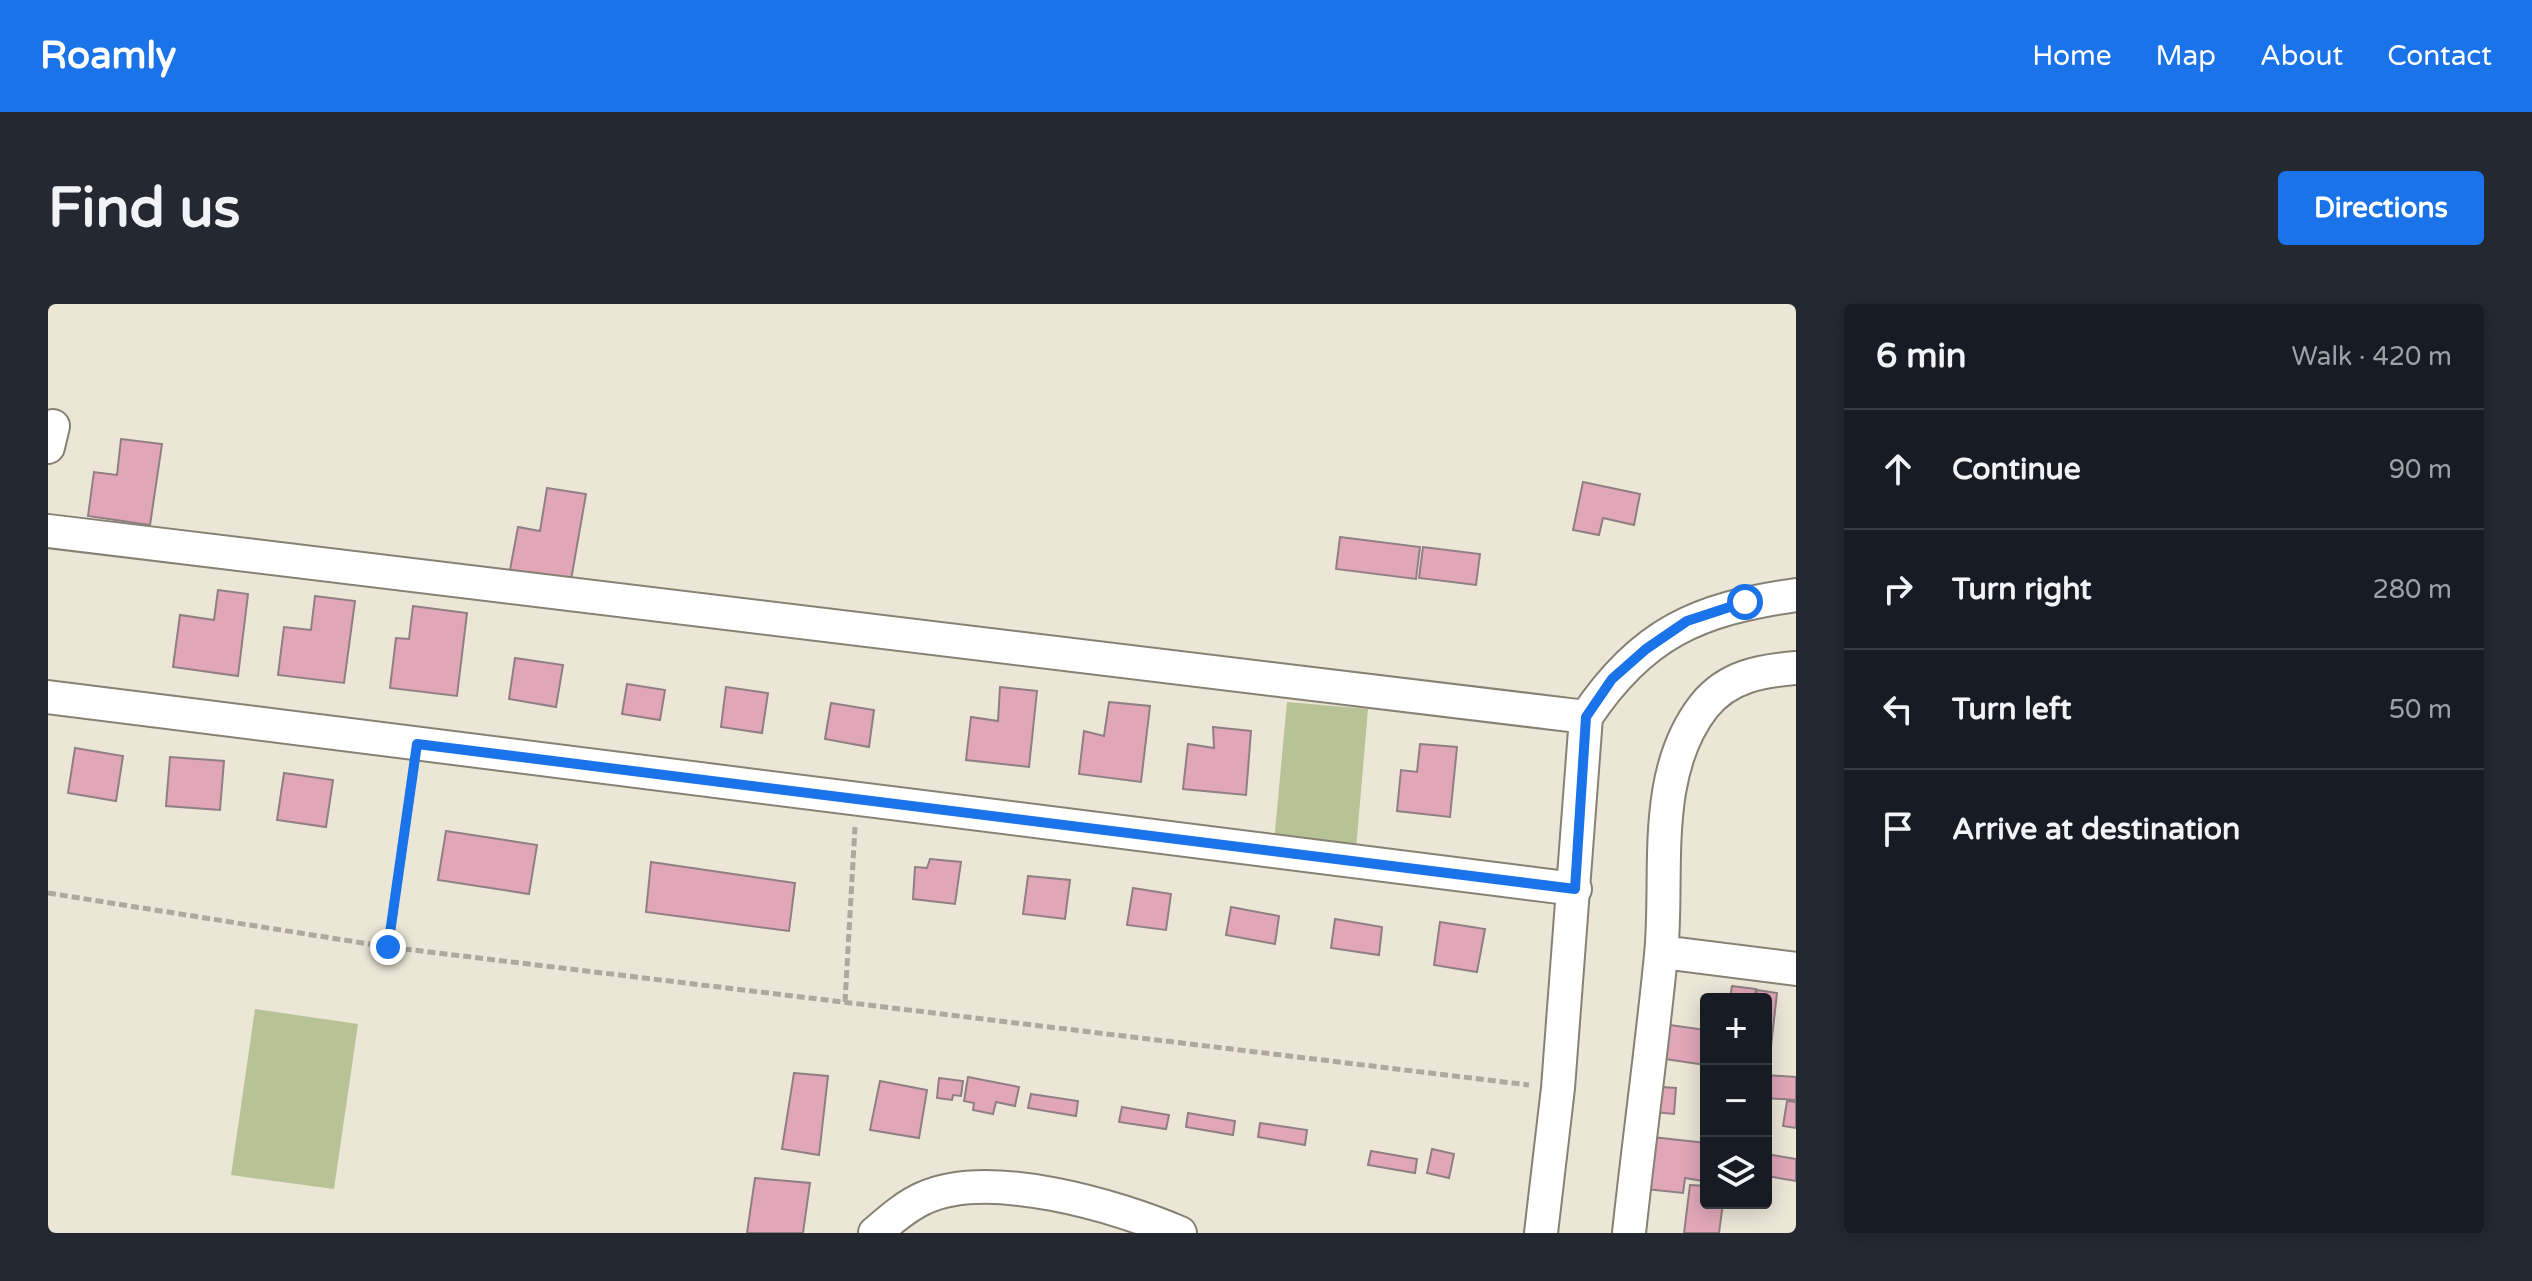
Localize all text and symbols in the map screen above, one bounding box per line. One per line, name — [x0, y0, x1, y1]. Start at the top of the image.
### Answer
text: Roamly — [40, 33, 176, 79]
text: Home — [2032, 39, 2112, 73]
text: Map — [2156, 39, 2216, 73]
text: About — [2260, 39, 2343, 73]
text: Contact — [2387, 39, 2492, 73]
button: Directions — [2278, 171, 2484, 245]
text: Find us — [48, 175, 240, 242]
text: 6 min — [1876, 336, 1967, 377]
text: Walk · 420 m — [2292, 341, 2452, 372]
icon: ahead — [1876, 447, 1920, 491]
text: Continue — [1952, 451, 2081, 488]
text: 90 m — [2389, 454, 2452, 485]
icon: right — [1876, 567, 1920, 611]
text: Turn right — [1952, 571, 2092, 608]
text: 280 m — [2372, 574, 2452, 605]
route start — [1727, 584, 1763, 620]
icon: left — [1876, 687, 1920, 731]
text: Turn left — [1952, 691, 2071, 728]
text: 50 m — [2389, 694, 2452, 725]
icon: arrive — [1876, 807, 1920, 851]
text: Arrive at destination — [1952, 811, 2240, 848]
route end — [370, 929, 406, 965]
map controls — [1700, 993, 1772, 1209]
button: + — [1700, 993, 1772, 1065]
button: − — [1700, 1065, 1772, 1137]
button: layers — [1700, 1137, 1772, 1209]

